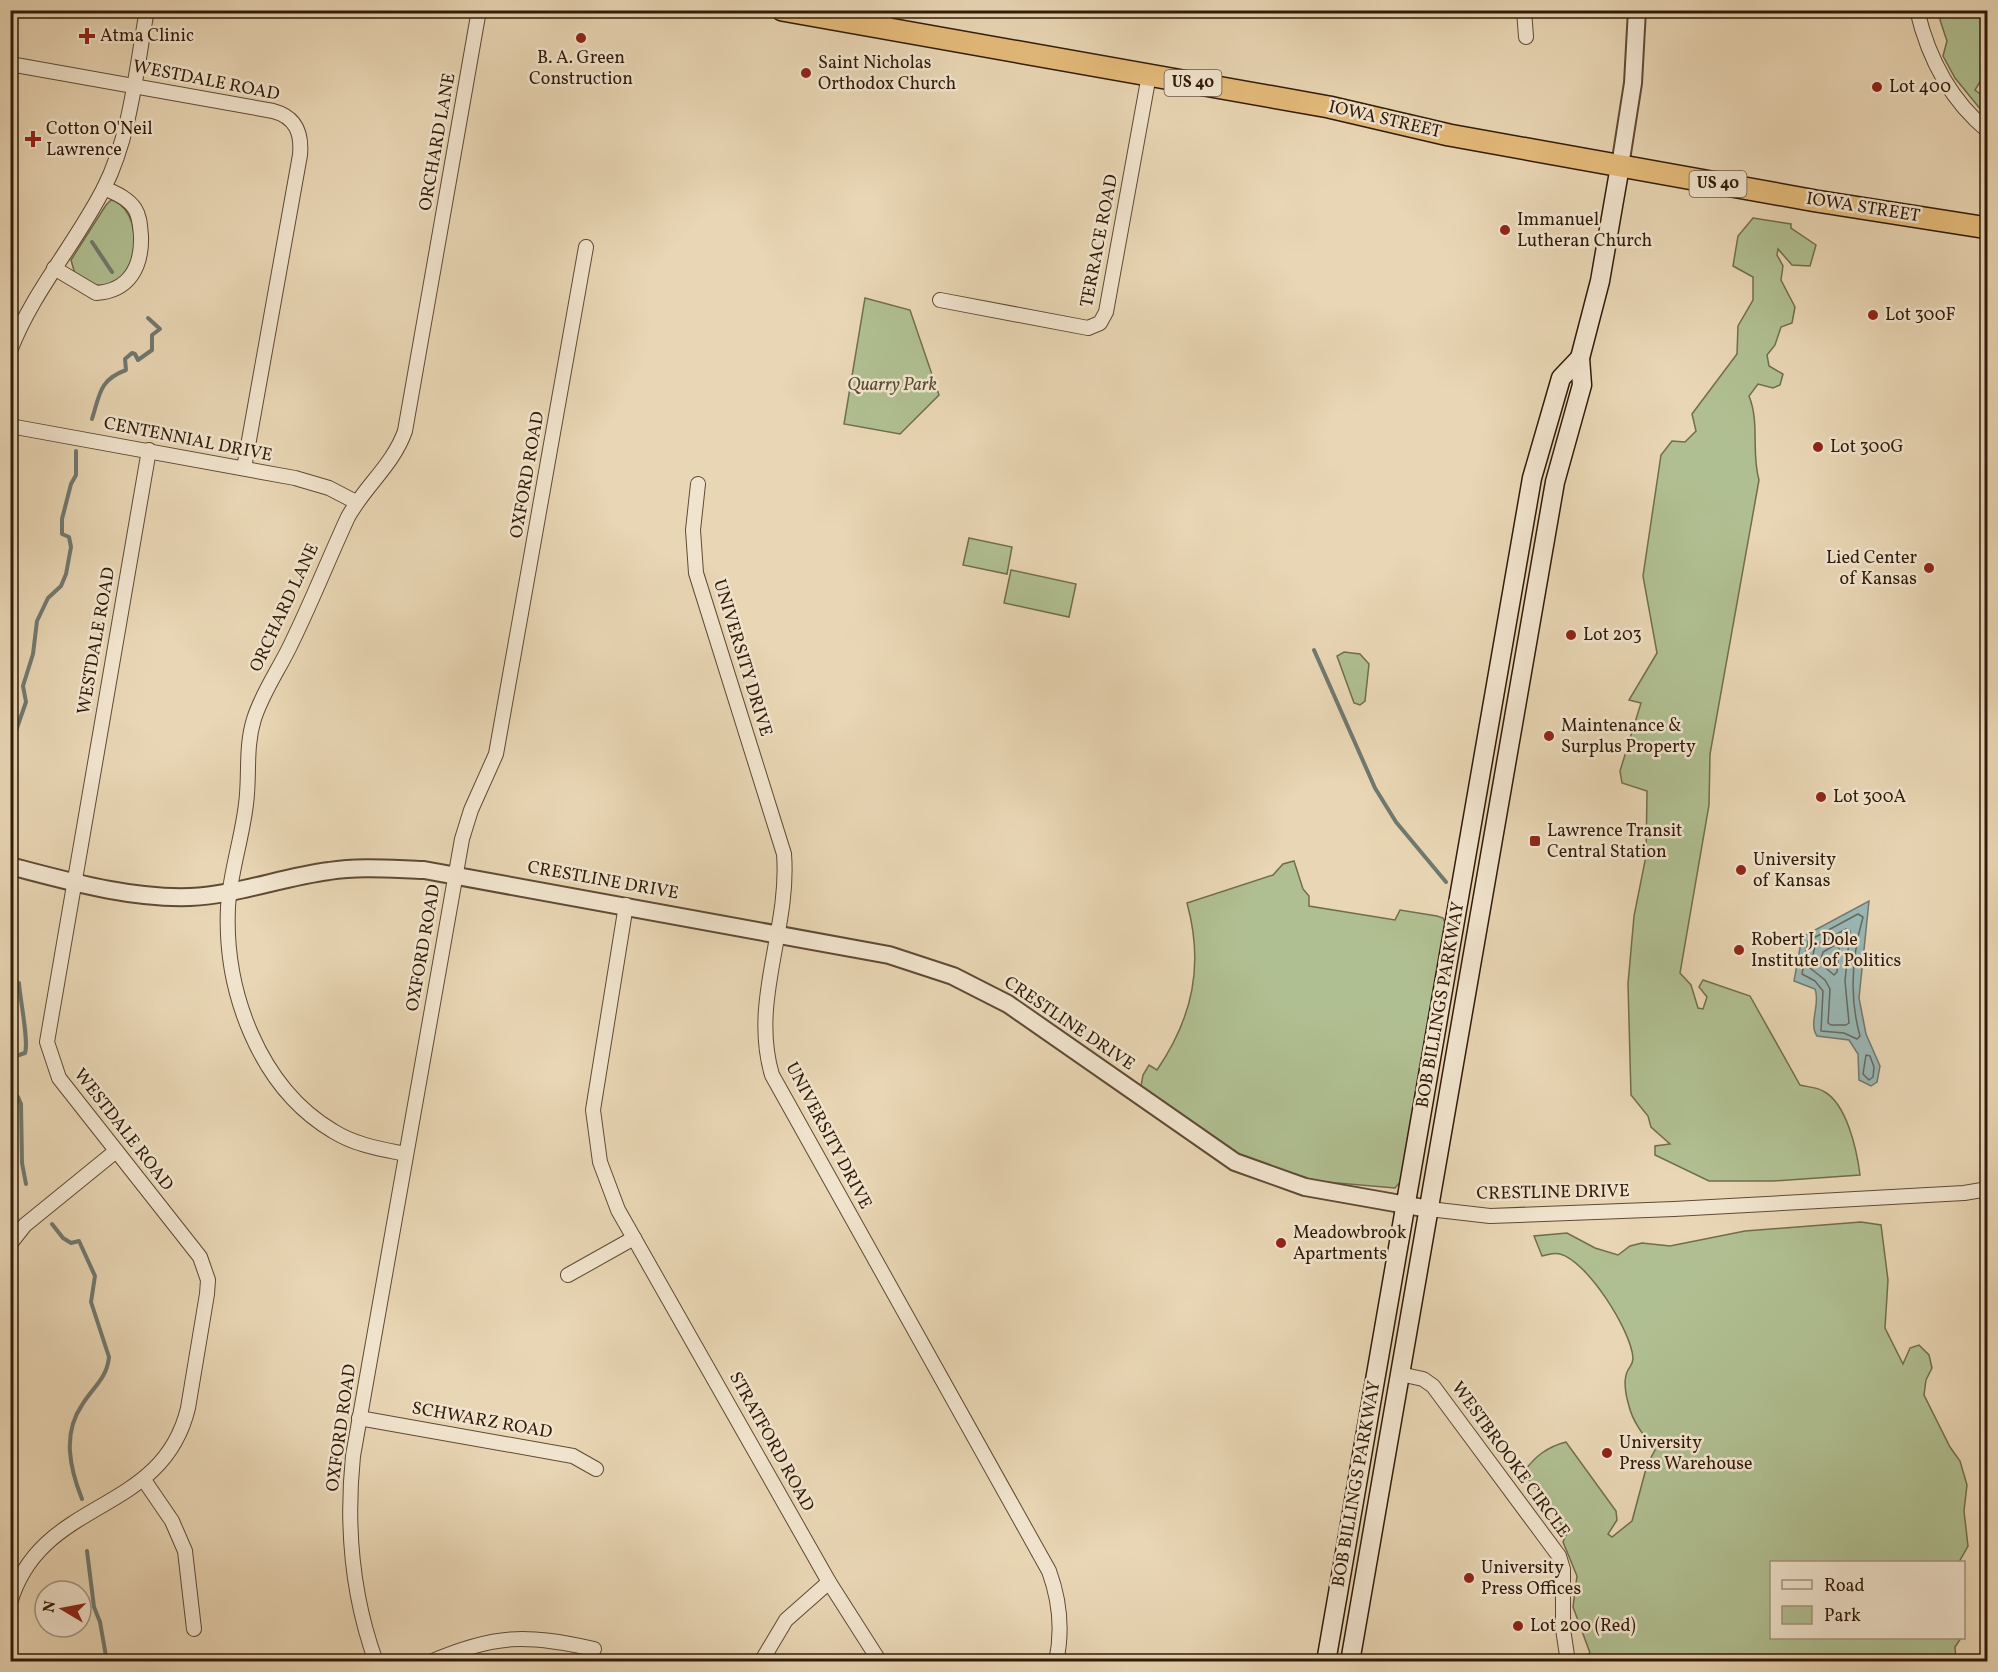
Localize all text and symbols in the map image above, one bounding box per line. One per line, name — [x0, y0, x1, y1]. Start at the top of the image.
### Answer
place label: Atma Clinic — [100, 24, 194, 49]
marker: Atma Clinic — [78, 27, 96, 45]
marker: B. A. Green Construction — [574, 31, 588, 45]
place label: B. A. Green Construction — [529, 46, 633, 92]
place label: Saint Nicholas Orthodox Church — [818, 51, 956, 97]
street label: WESTDALE ROAD — [130, 55, 282, 107]
marker: Saint Nicholas Orthodox Church — [799, 66, 813, 80]
road number: US 40 — [1164, 70, 1222, 96]
street label: ORCHARD LANE — [414, 71, 462, 213]
place label: Lot 400 — [1889, 75, 1951, 100]
marker: Lot 400 — [1870, 80, 1884, 94]
street label: IOWA STREET — [1326, 95, 1444, 145]
place label: Cotton O'Neil Lawrence — [46, 117, 153, 163]
marker: Cotton O'Neil Lawrence — [24, 130, 42, 148]
road number: US 40 — [1690, 171, 1746, 197]
street label: TERRACE ROAD — [1075, 172, 1125, 310]
street label: IOWA STREET — [1804, 187, 1922, 229]
place label: Immanuel Lutheran Church — [1517, 208, 1652, 254]
marker: Immanuel Lutheran Church — [1498, 223, 1512, 237]
place label: Lot 300F — [1885, 303, 1956, 328]
marker: Lot 300F — [1866, 308, 1880, 322]
park label: Quarry Park — [847, 373, 937, 398]
street label: OXFORD ROAD — [505, 410, 551, 540]
street label: CENTENNIAL DRIVE — [102, 411, 275, 469]
place label: Lot 300G — [1830, 435, 1904, 460]
marker: Lot 300G — [1811, 440, 1825, 454]
street label: ORCHARD LANE — [244, 539, 326, 676]
place label: Lied Center of Kansas — [1826, 546, 1917, 592]
marker: Lied Center of Kansas — [1922, 561, 1936, 575]
street label: WESTDALE ROAD — [72, 565, 122, 717]
street label: UNIVERSITY DRIVE — [706, 576, 778, 740]
place label: Lot 203 — [1583, 623, 1642, 648]
marker: Lot 203 — [1564, 628, 1578, 642]
place label: Maintenance & Surplus Property — [1561, 714, 1696, 760]
marker: Maintenance & Surplus Property — [1542, 729, 1556, 743]
place label: Lot 300A — [1833, 785, 1906, 810]
marker: Lot 300A — [1814, 790, 1828, 804]
place label: Lawrence Transit Central Station — [1547, 819, 1682, 865]
marker: Lawrence Transit Central Station — [1528, 834, 1542, 848]
place label: University of Kansas — [1753, 848, 1836, 894]
street label: CRESTLINE DRIVE — [525, 855, 681, 907]
marker: University of Kansas — [1734, 863, 1748, 877]
street label: OXFORD ROAD — [401, 883, 447, 1013]
street label: BOB BILLINGS PARKWAY — [1411, 900, 1471, 1110]
place label: Robert J. Dole Institute of Politics — [1751, 928, 1901, 974]
marker: Robert J. Dole Institute of Politics — [1732, 943, 1746, 957]
street label: CRESTLINE DRIVE — [998, 971, 1140, 1077]
street label: UNIVERSITY DRIVE — [779, 1058, 877, 1214]
street label: WESTDALE ROAD — [67, 1064, 179, 1196]
street label: CRESTLINE DRIVE — [1476, 1179, 1630, 1207]
place label: Meadowbrook Apartments — [1293, 1221, 1407, 1267]
marker: Meadowbrook Apartments — [1274, 1236, 1288, 1250]
street label: OXFORD ROAD — [321, 1363, 363, 1493]
street label: STRATFORD ROAD — [722, 1368, 820, 1516]
street label: WESTBROOKE CIRCLE — [1445, 1377, 1575, 1543]
street label: BOB BILLINGS PARKWAY — [1327, 1379, 1387, 1589]
street label: SCHWARZ ROAD — [410, 1396, 554, 1446]
place label: University Press Warehouse — [1619, 1431, 1753, 1477]
marker: University Press Warehouse — [1600, 1446, 1614, 1460]
place label: University Press Offices — [1481, 1556, 1581, 1602]
legend — [1770, 1561, 1965, 1639]
marker: University Press Offices — [1462, 1571, 1476, 1585]
text: Road — [1824, 1574, 1865, 1599]
north arrow — [33, 1579, 93, 1639]
text: N — [38, 1599, 62, 1614]
text: Park — [1824, 1604, 1861, 1629]
place label: Lot 200 (Red) — [1530, 1614, 1636, 1639]
marker: Lot 200 (Red) — [1511, 1619, 1525, 1633]

